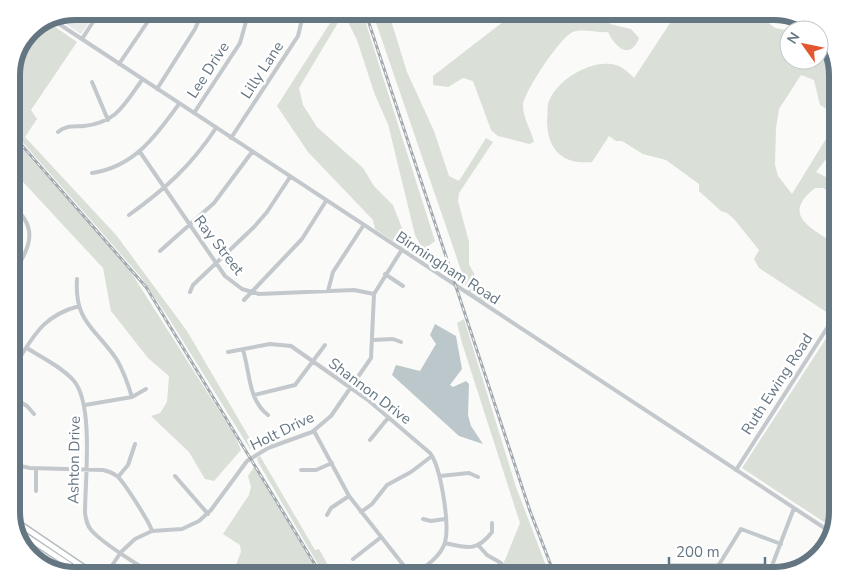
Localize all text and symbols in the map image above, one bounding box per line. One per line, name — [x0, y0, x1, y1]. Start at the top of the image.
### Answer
north arrow — [779, 20, 829, 70]
text: N — [783, 29, 804, 48]
street label: Lilly Lane — [236, 37, 288, 102]
street label: Lee Drive — [182, 38, 234, 102]
street label: Ray Street — [189, 211, 249, 279]
street label: Birmingham Road — [392, 227, 504, 309]
street label: Ruth Ewing Road — [737, 330, 817, 438]
street label: Shannon Drive — [324, 353, 416, 429]
street label: Holt Drive — [247, 407, 317, 455]
street label: Ashton Drive — [63, 416, 85, 504]
scale bar — [669, 534, 765, 566]
text: 200 m — [676, 542, 720, 562]

